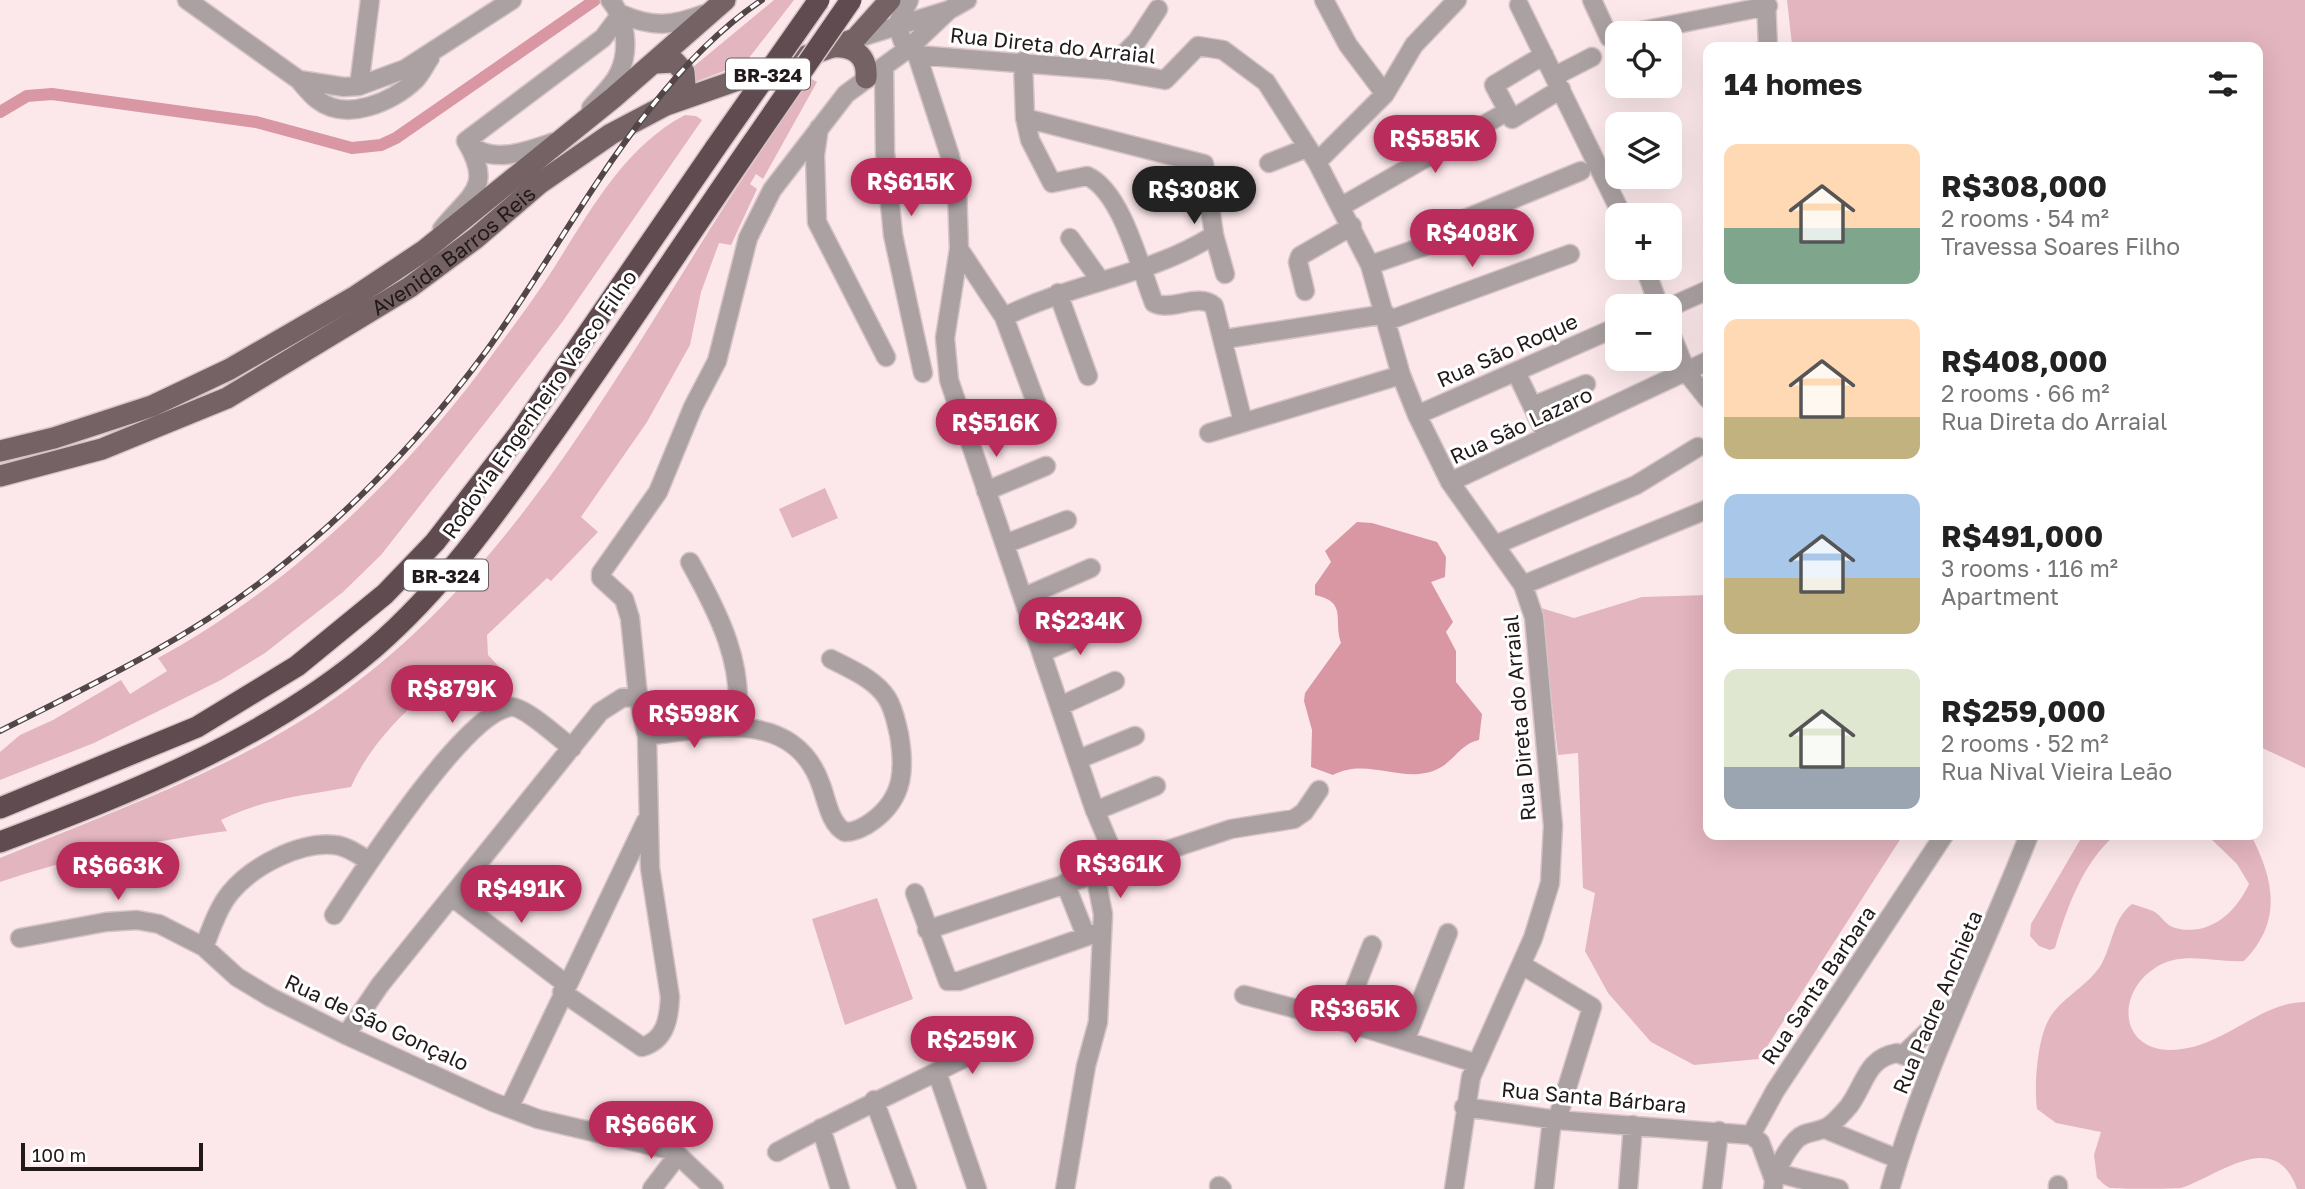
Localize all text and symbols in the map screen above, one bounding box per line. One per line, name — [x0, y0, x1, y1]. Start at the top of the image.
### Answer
street label: Rua Direta do Arraial — [949, 21, 1157, 69]
map controls — [1605, 21, 1682, 371]
button: locate — [1605, 21, 1682, 98]
road number: BR-324 — [726, 58, 810, 90]
icon: filters — [2204, 65, 2242, 103]
text: 14 homes — [1724, 66, 1863, 102]
button: layers — [1605, 112, 1682, 189]
pin: R$585K — [1378, 116, 1492, 175]
text: R$585K — [1390, 124, 1480, 152]
pin: R$615K — [854, 158, 968, 218]
pin: R$308K — [1137, 166, 1251, 226]
text: R$615K — [867, 167, 955, 195]
text: R$308,000 — [1941, 168, 2107, 204]
icon: home — [1780, 172, 1864, 256]
text: R$308K — [1148, 175, 1240, 203]
street label: Avenida Barros Reis — [366, 180, 540, 320]
button: + — [1605, 203, 1682, 280]
text: 2 rooms · 54 m² — [1941, 204, 2109, 232]
pin: R$408K — [1415, 210, 1529, 269]
text: R$408K — [1426, 218, 1518, 246]
text: Travessa Soares Filho — [1941, 232, 2180, 260]
street label: Rodovia Engenheiro Vasco Filho — [436, 265, 642, 543]
button: − — [1605, 294, 1682, 371]
street label: Rua São Roque — [1433, 307, 1581, 393]
text: R$408,000 — [1941, 343, 2108, 379]
icon: home — [1780, 347, 1864, 431]
text: 2 rooms · 66 m² — [1941, 379, 2110, 407]
street label: Rua São Lazaro — [1446, 381, 1596, 469]
pin: R$516K — [939, 400, 1053, 459]
text: Rua Direta do Arraial — [1941, 407, 2167, 435]
text: R$516K — [952, 408, 1040, 436]
text: R$491,000 — [1941, 518, 2103, 554]
icon: home — [1780, 522, 1864, 606]
text: 3 rooms · 116 m² — [1941, 554, 2118, 582]
road number: BR-324 — [404, 560, 488, 590]
text: Apartment — [1941, 582, 2059, 610]
pin: R$234K — [1023, 598, 1137, 657]
text: R$234K — [1035, 606, 1125, 634]
street label: Rua Direta do Arraial — [1497, 614, 1541, 822]
pin: R$879K — [395, 666, 509, 725]
text: R$879K — [407, 674, 497, 702]
pin: R$598K — [637, 690, 751, 750]
text: R$259,000 — [1941, 693, 2106, 729]
icon: home — [1780, 697, 1864, 781]
text: R$598K — [648, 699, 740, 727]
text: 2 rooms · 52 m² — [1941, 729, 2108, 757]
text: Rua Nival Vieira Leão — [1941, 757, 2172, 785]
pin: R$361K — [1063, 841, 1177, 900]
pin: R$663K — [61, 842, 175, 902]
text: R$361K — [1076, 849, 1164, 877]
text: R$663K — [72, 851, 164, 879]
pin: R$491K — [464, 866, 578, 925]
text: R$491K — [477, 874, 565, 902]
street label: Rua Santa Barbara — [1755, 901, 1881, 1069]
street label: Rua Padre Anchieta — [1887, 906, 1987, 1098]
street label: Rua de São Gonçalo — [281, 968, 473, 1076]
pin: R$365K — [1298, 986, 1412, 1045]
text: R$365K — [1310, 994, 1400, 1022]
pin: R$259K — [915, 1016, 1029, 1076]
text: R$259K — [927, 1025, 1017, 1053]
street label: Rua Santa Bárbara — [1500, 1076, 1688, 1118]
pin: R$666K — [594, 1102, 708, 1161]
text: R$666K — [605, 1110, 697, 1138]
scale bar — [21, 1140, 203, 1172]
text: 100 m — [32, 1143, 86, 1166]

